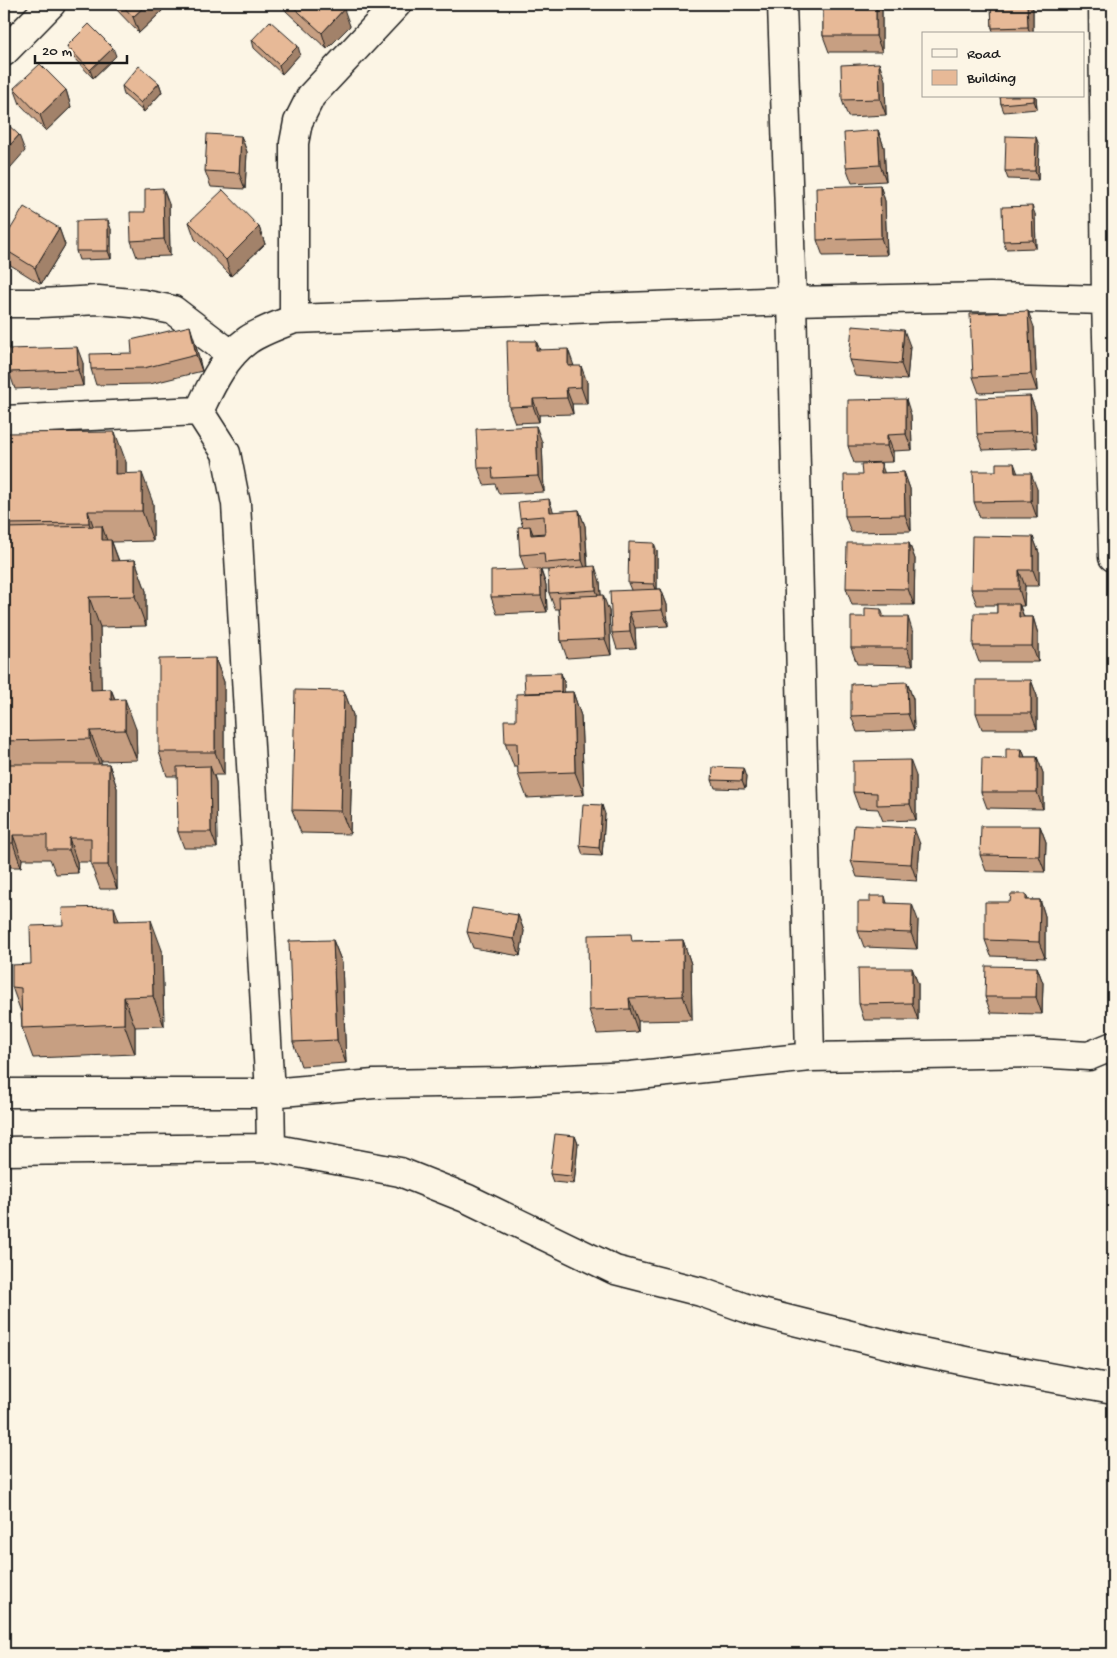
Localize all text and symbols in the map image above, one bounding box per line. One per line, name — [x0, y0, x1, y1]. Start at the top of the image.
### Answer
scale bar — [35, 32, 128, 64]
legend — [922, 32, 1084, 98]
text: 20 m — [42, 43, 72, 61]
text: Road — [967, 46, 1001, 64]
text: Building — [966, 70, 1016, 88]

